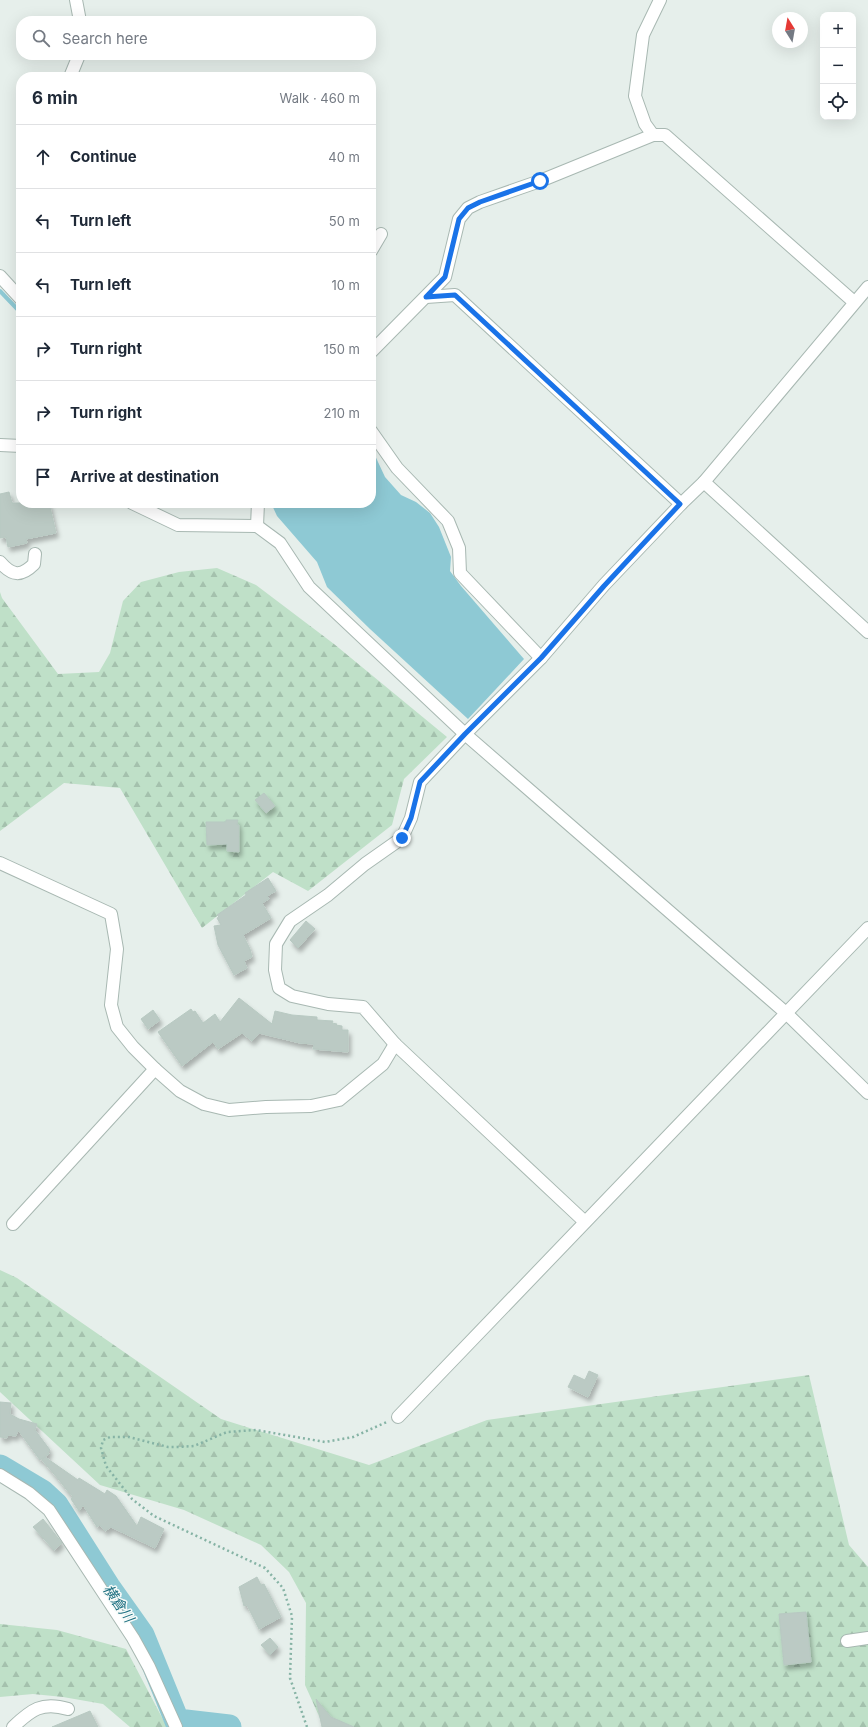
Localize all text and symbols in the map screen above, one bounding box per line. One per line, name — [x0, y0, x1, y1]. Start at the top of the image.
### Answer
north arrow — [772, 12, 808, 48]
map controls — [820, 12, 856, 120]
button: + — [820, 12, 856, 48]
search box — [16, 16, 376, 60]
icon: search — [30, 27, 52, 49]
text: Search here — [62, 29, 148, 48]
button: − — [820, 48, 856, 84]
button: locate — [820, 84, 856, 120]
text: 6 min — [32, 88, 78, 108]
text: Walk · 460 m — [280, 90, 360, 106]
icon: ahead — [32, 146, 54, 168]
text: Continue — [70, 147, 137, 166]
text: 40 m — [328, 149, 360, 165]
route start — [531, 172, 549, 190]
icon: left — [32, 210, 54, 232]
text: Turn left — [70, 211, 131, 230]
text: 50 m — [329, 213, 360, 229]
icon: left — [32, 274, 54, 296]
text: Turn left — [70, 275, 131, 294]
text: 10 m — [331, 277, 360, 293]
icon: right — [32, 338, 54, 360]
text: Turn right — [70, 339, 142, 358]
text: 150 m — [324, 341, 360, 357]
icon: right — [32, 402, 54, 424]
text: Turn right — [70, 403, 142, 422]
text: 210 m — [324, 405, 360, 421]
icon: arrive — [32, 466, 54, 488]
text: Arrive at destination — [70, 467, 219, 486]
route end — [393, 829, 411, 847]
water label: 横倉川 — [100, 1581, 139, 1627]

